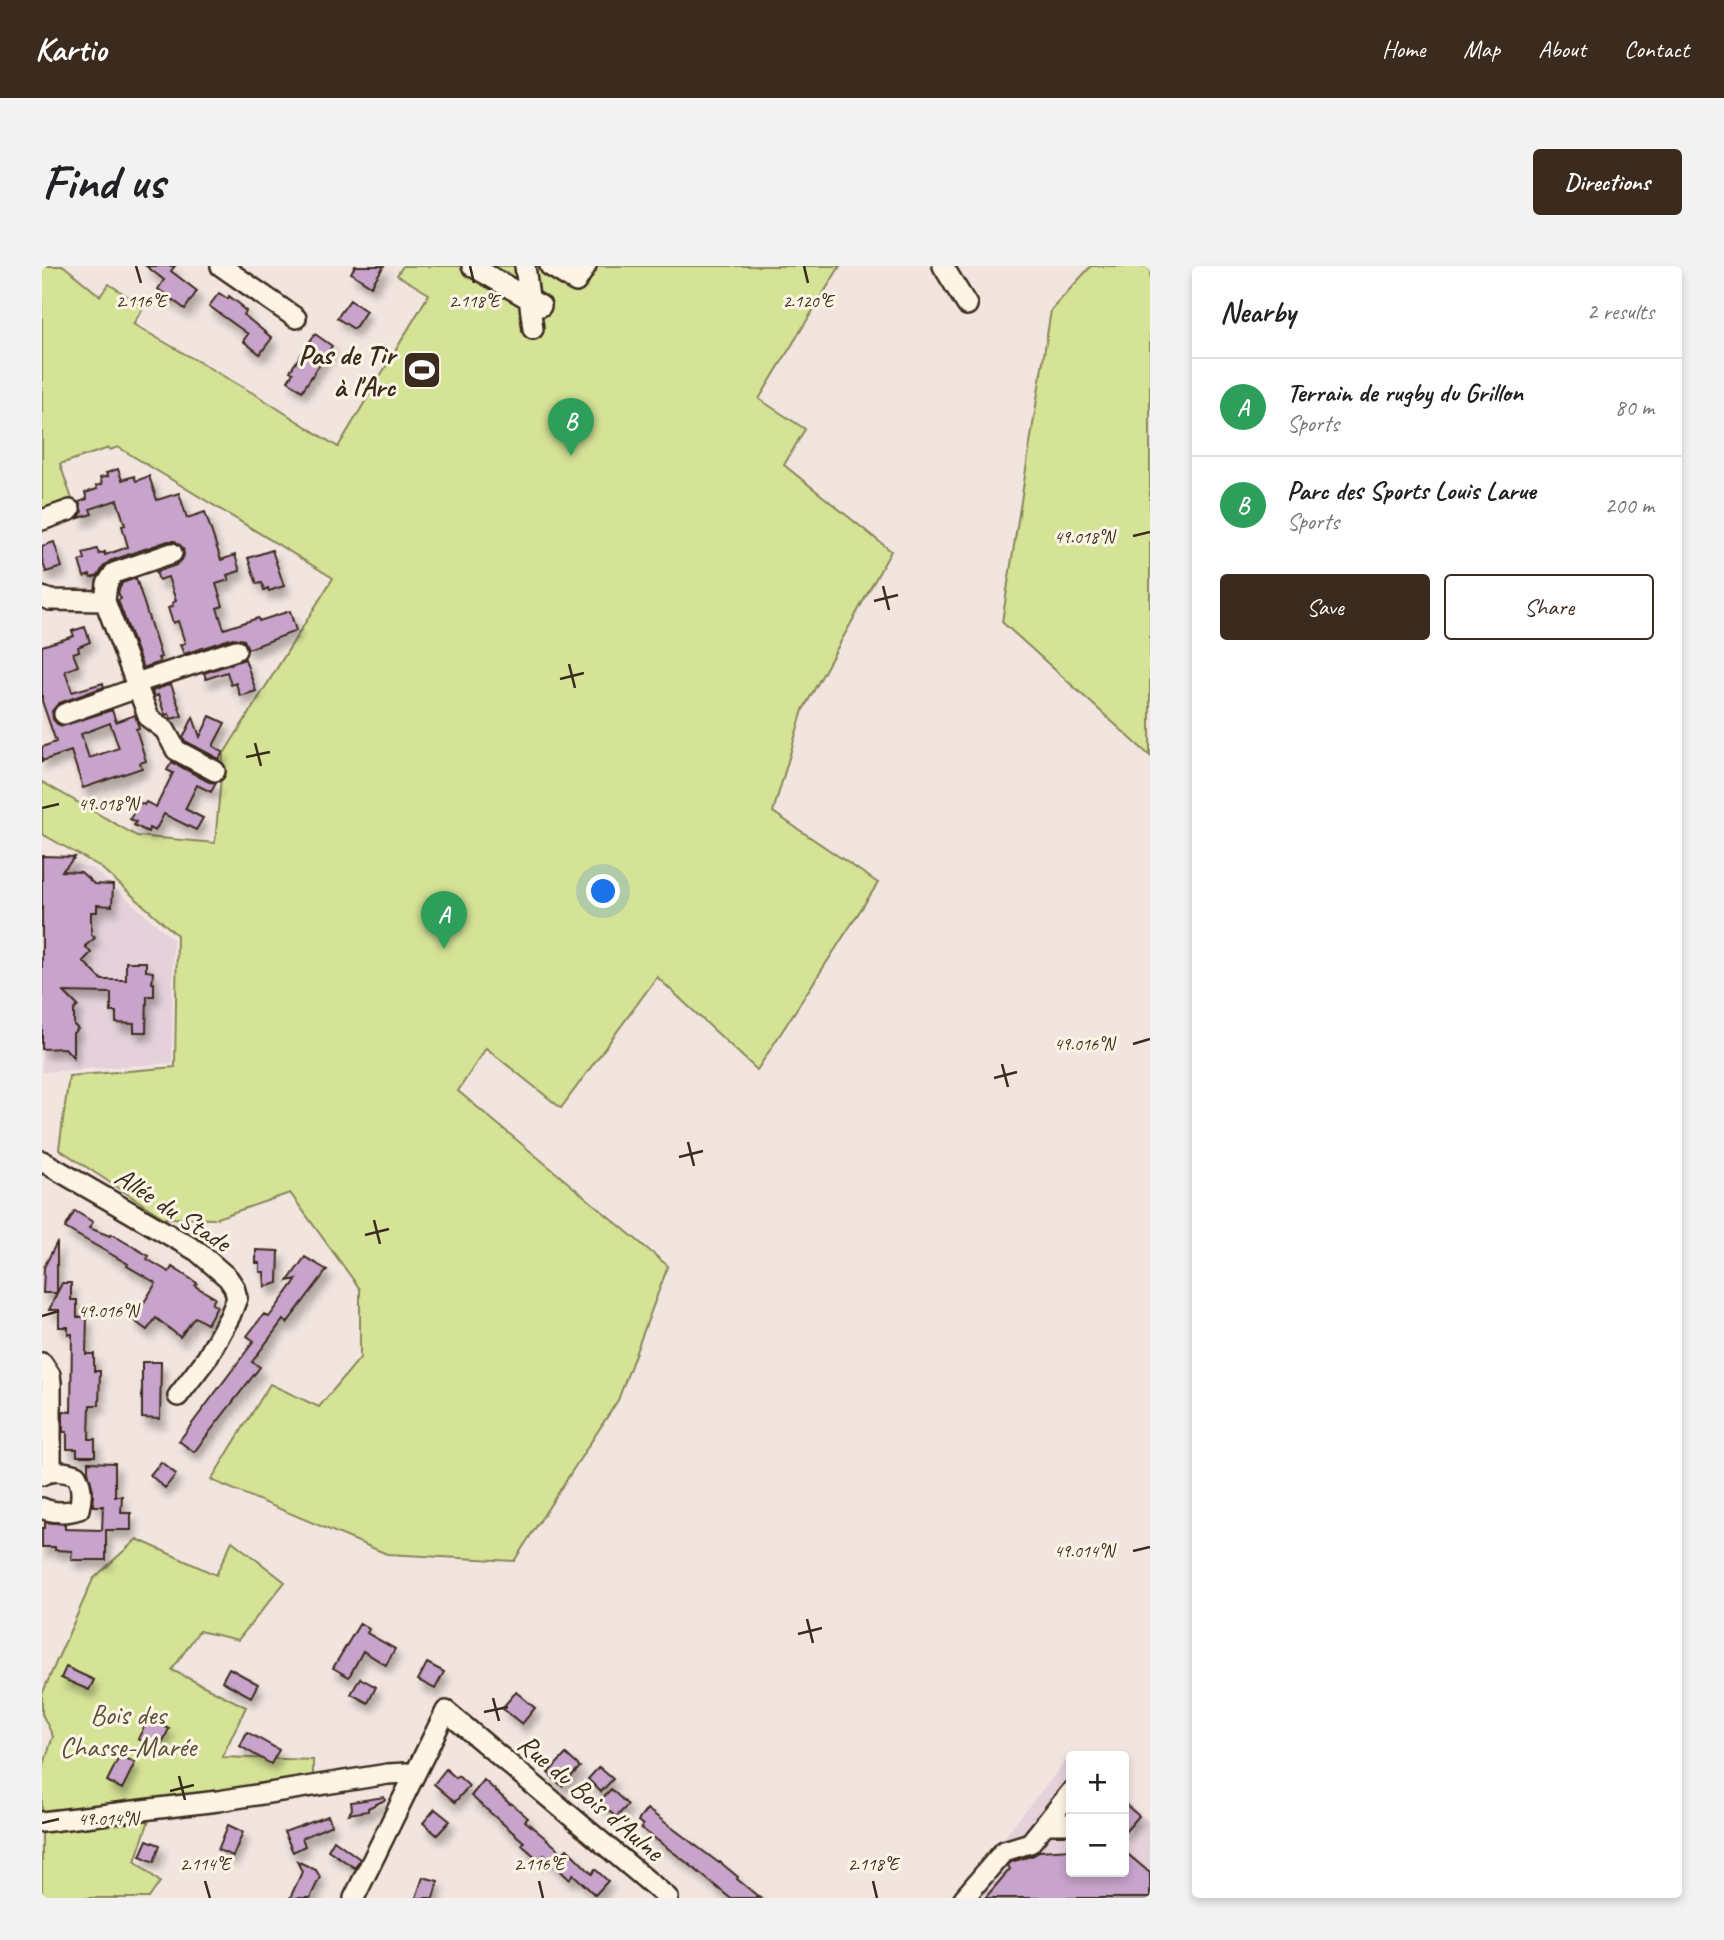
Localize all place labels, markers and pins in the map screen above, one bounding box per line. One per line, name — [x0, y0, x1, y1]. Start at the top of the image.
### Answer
place label: Pas de Tir à l'Arc — [298, 337, 398, 404]
sports icon: Pas de Tir à l'Arc — [401, 349, 443, 391]
pin: B — [548, 398, 594, 456]
pin: A — [421, 891, 467, 949]

